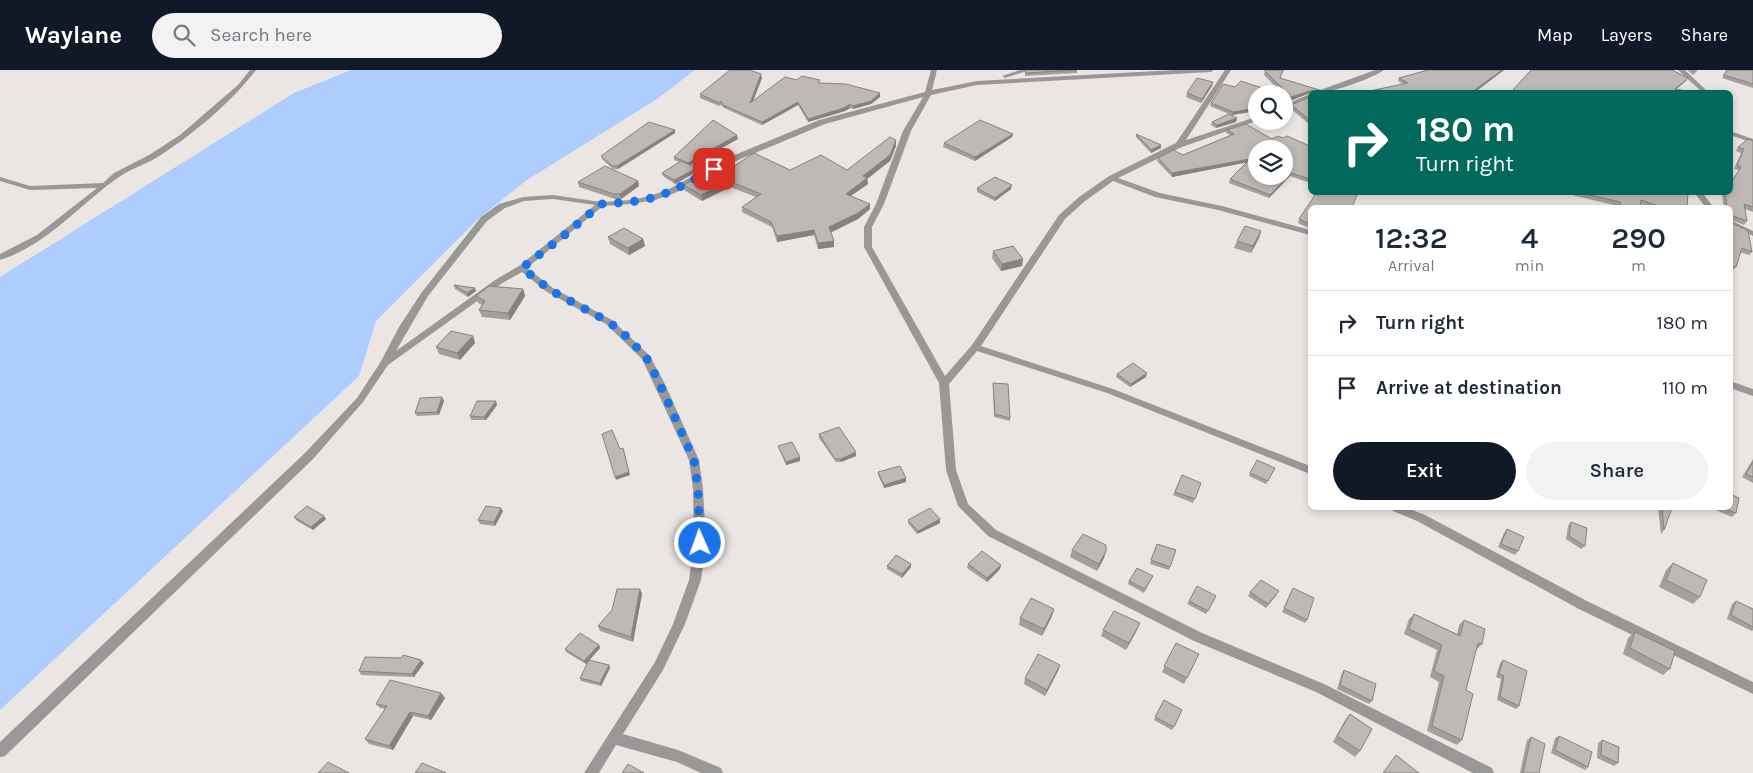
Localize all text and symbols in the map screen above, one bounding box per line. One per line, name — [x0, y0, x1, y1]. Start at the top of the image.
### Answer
search box — [152, 13, 502, 58]
text: Waylane — [25, 21, 122, 49]
icon: search — [170, 21, 198, 49]
text: Search here — [210, 24, 312, 46]
text: Map — [1537, 24, 1573, 46]
text: Layers — [1601, 24, 1653, 46]
text: Share — [1681, 24, 1728, 46]
map controls — [1248, 85, 1293, 185]
button: search — [1248, 85, 1293, 130]
text: 180 m — [1416, 109, 1515, 150]
icon: right — [1333, 110, 1398, 175]
button: layers — [1248, 140, 1293, 185]
pin — [693, 148, 735, 190]
text: Turn right — [1416, 151, 1514, 177]
icon: arrive — [700, 155, 728, 183]
text: 12:32 — [1375, 220, 1448, 256]
text: 4 — [1521, 220, 1538, 256]
text: 290 — [1611, 220, 1666, 256]
text: Arrival — [1388, 256, 1435, 275]
text: min — [1515, 256, 1544, 275]
text: m — [1631, 256, 1646, 275]
icon: right — [1333, 309, 1361, 337]
text: Turn right — [1376, 312, 1465, 334]
text: 180 m — [1656, 312, 1708, 334]
icon: arrive — [1333, 374, 1361, 402]
text: Arrive at destination — [1376, 377, 1562, 399]
text: 110 m — [1662, 377, 1708, 399]
button: Exit — [1333, 442, 1516, 500]
button: Share — [1526, 442, 1708, 500]
position arrow — [673, 516, 725, 568]

